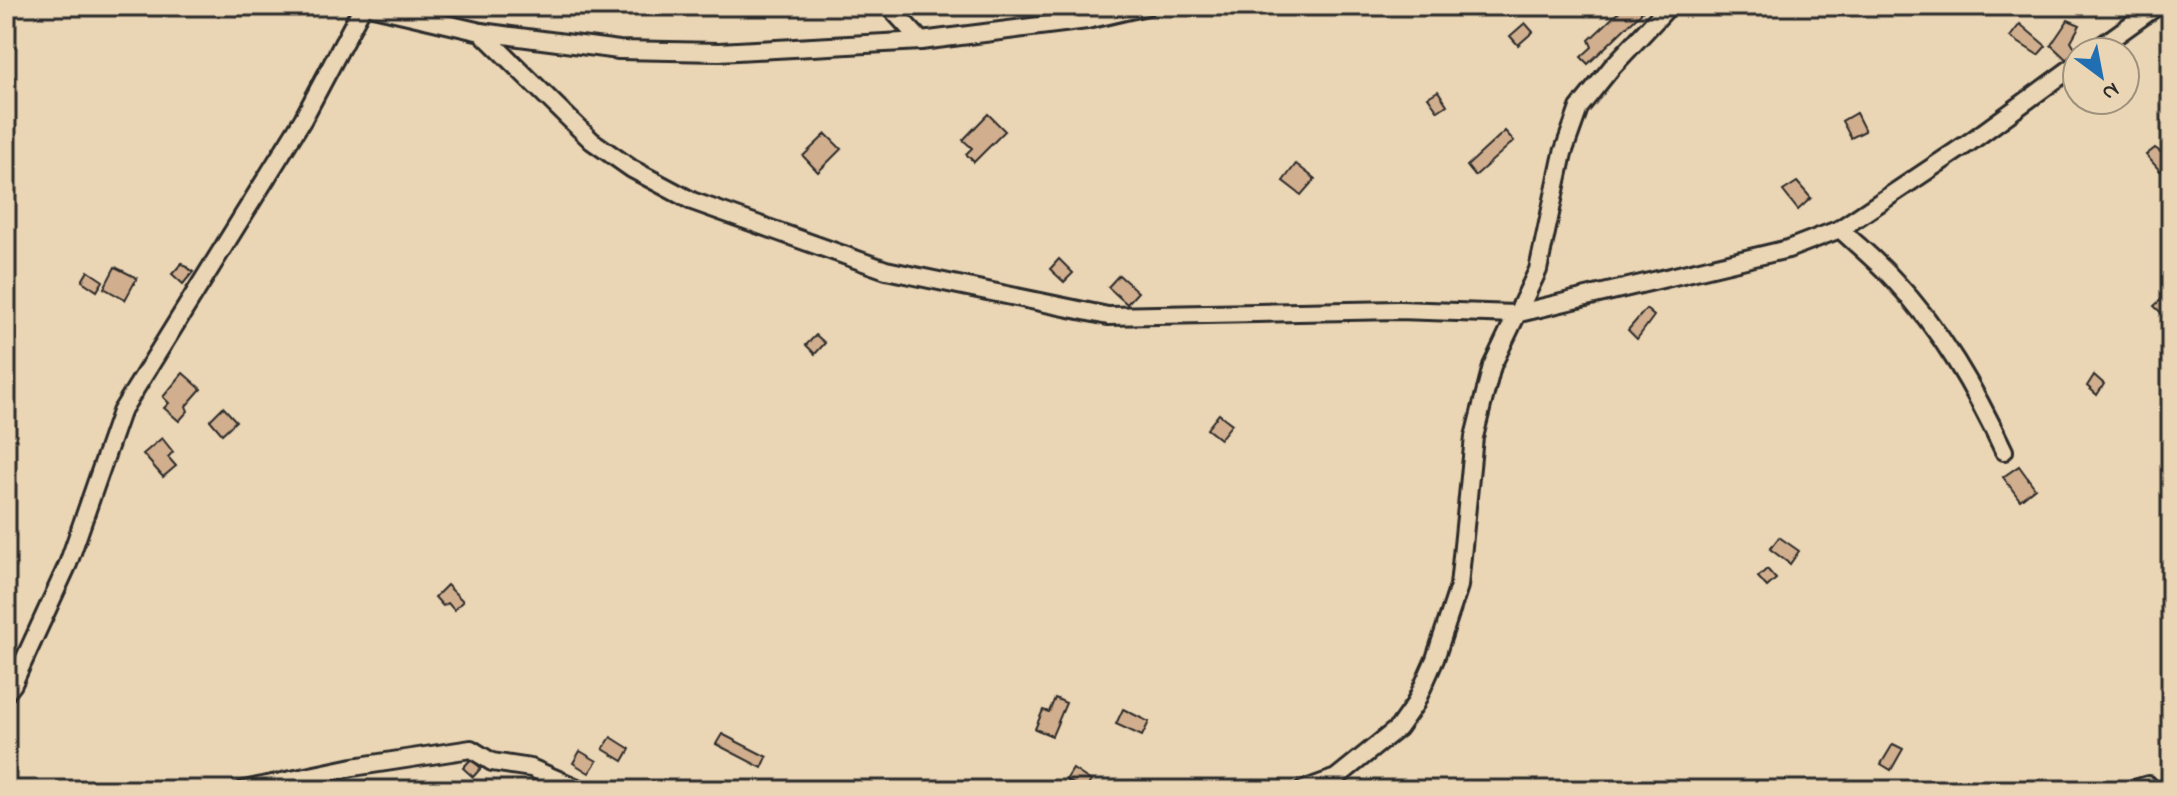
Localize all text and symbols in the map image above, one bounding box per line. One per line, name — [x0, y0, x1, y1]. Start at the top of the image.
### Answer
north arrow — [2061, 36, 2141, 116]
text: N — [2095, 73, 2125, 108]

